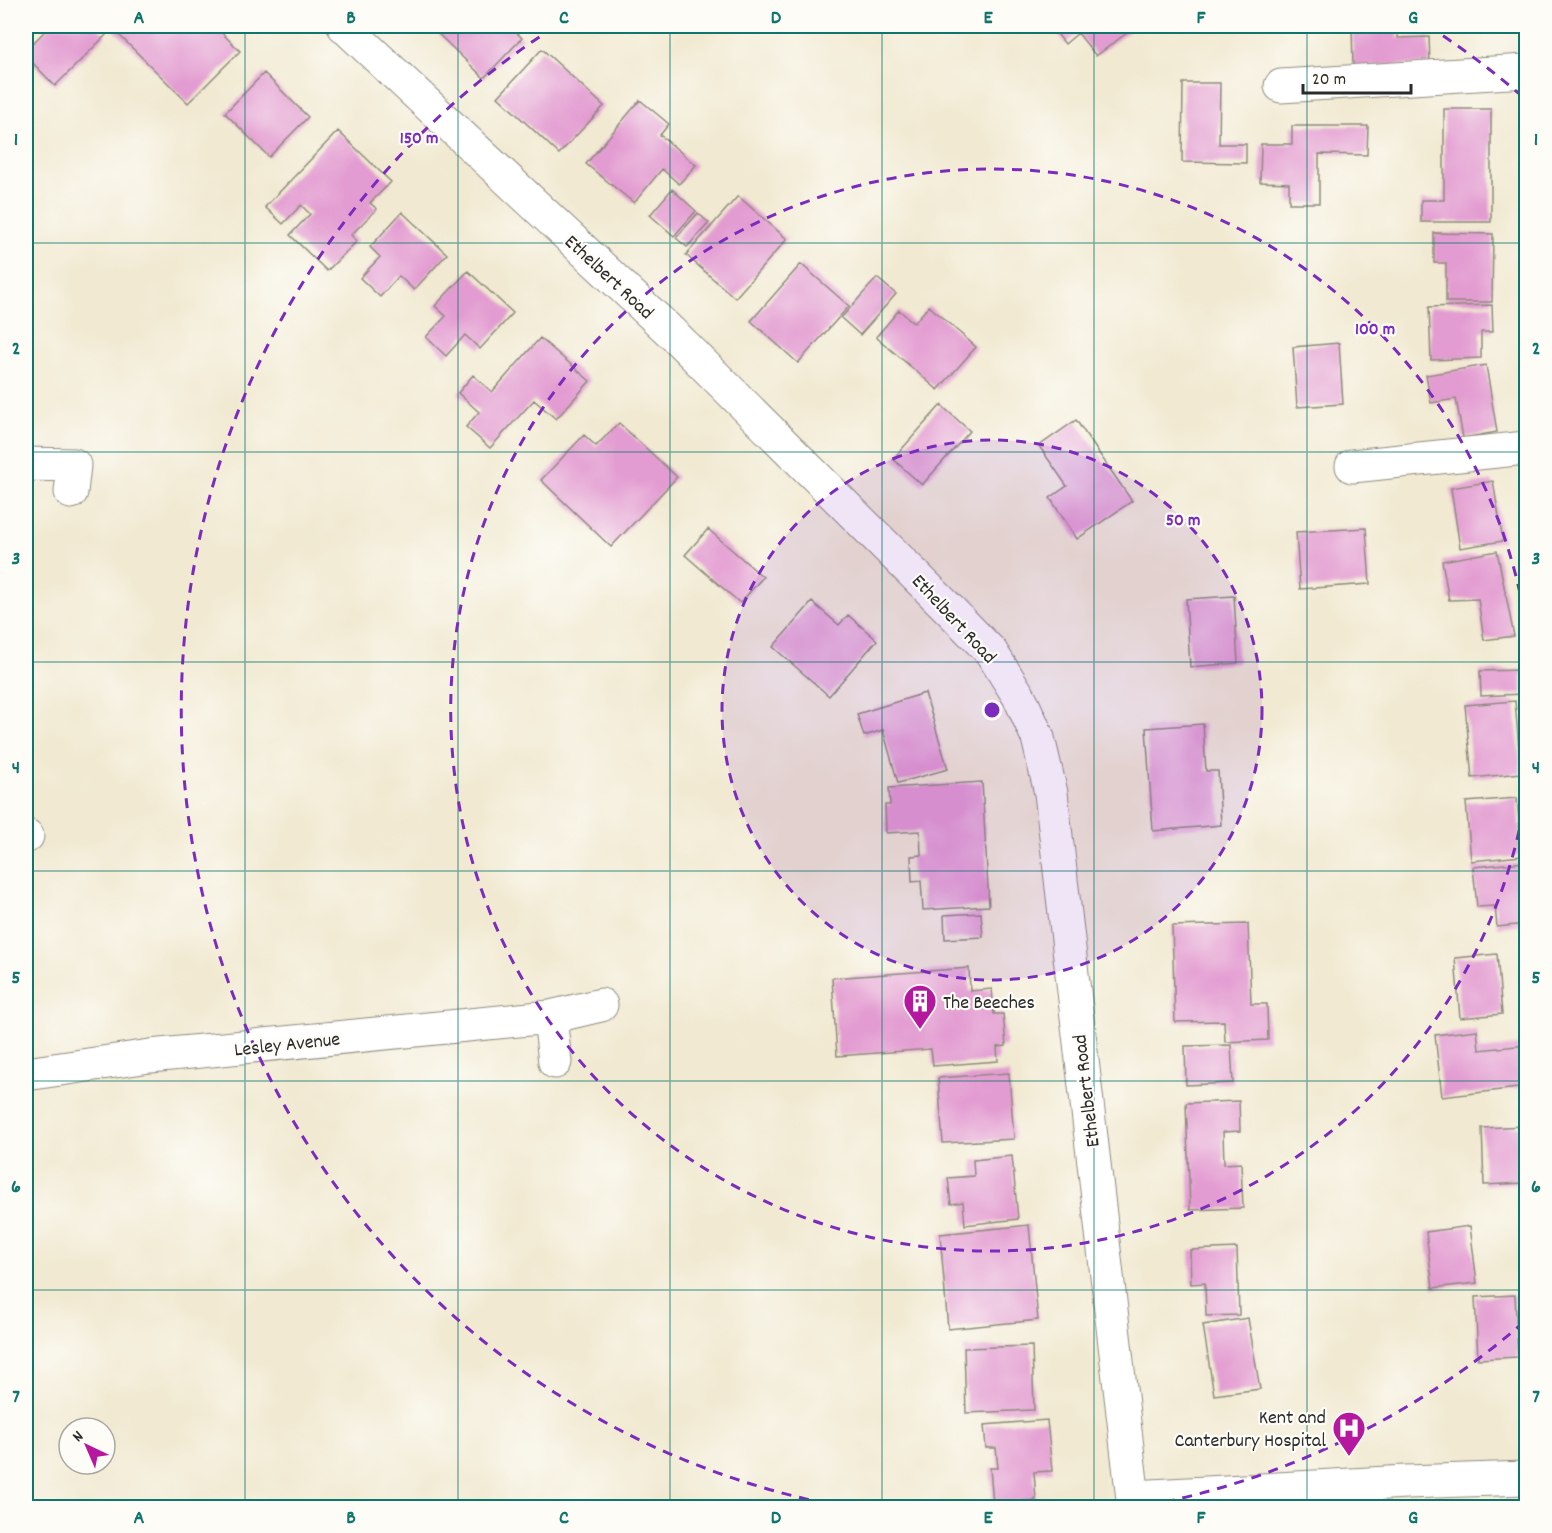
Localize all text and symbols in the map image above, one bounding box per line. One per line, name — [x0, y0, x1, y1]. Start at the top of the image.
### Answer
text: A — [134, 5, 145, 33]
text: B — [346, 5, 356, 33]
text: C — [559, 5, 569, 33]
text: D — [771, 5, 782, 33]
text: E — [983, 5, 993, 33]
text: F — [1197, 5, 1207, 33]
text: G — [1408, 5, 1418, 33]
scale bar — [1303, 57, 1411, 95]
text: 20 m — [1312, 68, 1346, 93]
text: 1 — [14, 127, 18, 155]
text: 150 m — [400, 127, 438, 152]
text: 1 — [1534, 127, 1538, 155]
street label: Ethelbert Road — [557, 229, 659, 327]
text: 100 m — [1355, 318, 1395, 343]
text: 2 — [12, 336, 20, 364]
text: 2 — [1532, 336, 1540, 364]
text: 50 m — [1166, 509, 1200, 534]
text: 3 — [12, 546, 20, 574]
text: 3 — [1532, 546, 1540, 574]
street label: Ethelbert Road — [904, 569, 1002, 671]
centre of rings — [982, 700, 1002, 720]
text: 4 — [12, 755, 20, 783]
text: 4 — [1532, 755, 1540, 783]
text: 5 — [11, 965, 21, 993]
text: 5 — [1531, 965, 1541, 993]
building icon: The Beeches — [902, 983, 938, 1030]
place label: The Beeches — [943, 990, 1035, 1018]
street label: Lesley Avenue — [233, 1026, 342, 1065]
street label: Ethelbert Road — [1067, 1033, 1109, 1149]
text: 6 — [11, 1174, 21, 1202]
text: 6 — [1531, 1174, 1541, 1202]
text: 7 — [12, 1384, 20, 1412]
text: 7 — [1532, 1384, 1540, 1412]
place label: Kent and Canterbury Hospital — [1175, 1405, 1326, 1456]
hospital icon: Kent and Canterbury Hospital — [1331, 1410, 1367, 1457]
north arrow — [57, 1416, 117, 1476]
text: N — [67, 1426, 89, 1448]
text: A — [134, 1505, 145, 1533]
text: B — [346, 1505, 356, 1533]
text: C — [559, 1505, 569, 1533]
text: D — [771, 1505, 782, 1533]
text: E — [983, 1505, 993, 1533]
text: F — [1197, 1505, 1207, 1533]
text: G — [1408, 1505, 1418, 1533]

